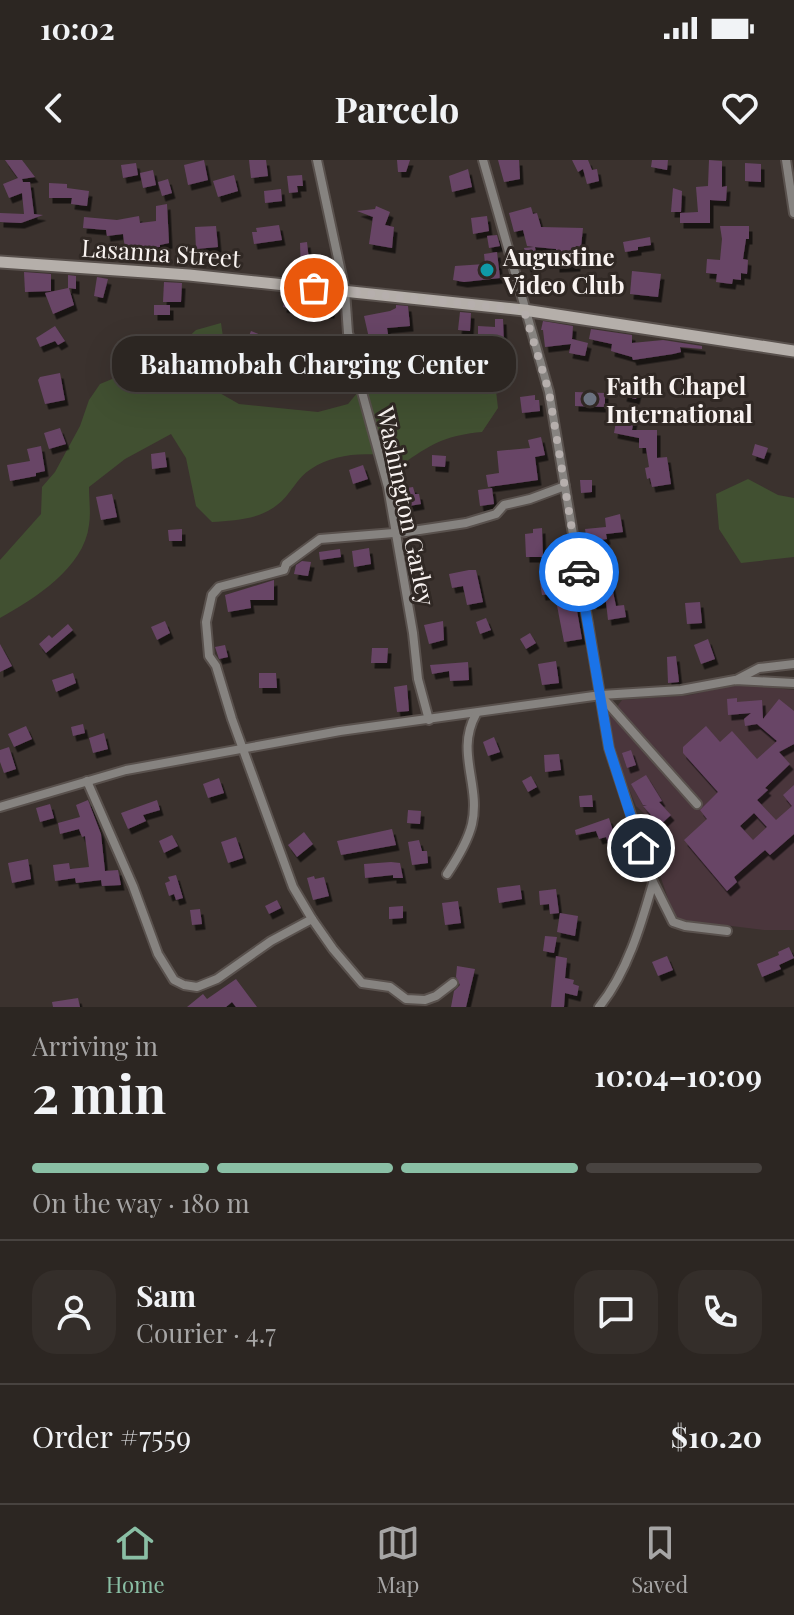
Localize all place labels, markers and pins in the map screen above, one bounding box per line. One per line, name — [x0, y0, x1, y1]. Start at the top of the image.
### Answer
place label: Augustine Video Club — [502, 240, 624, 300]
pin — [280, 254, 348, 322]
marker: Augustine Video Club — [478, 261, 496, 279]
callout: Bahamobah Charging Center — [112, 336, 516, 392]
place label: Faith Chapel International — [606, 369, 753, 429]
marker: Faith Chapel International — [581, 390, 599, 408]
pin — [607, 814, 675, 882]

